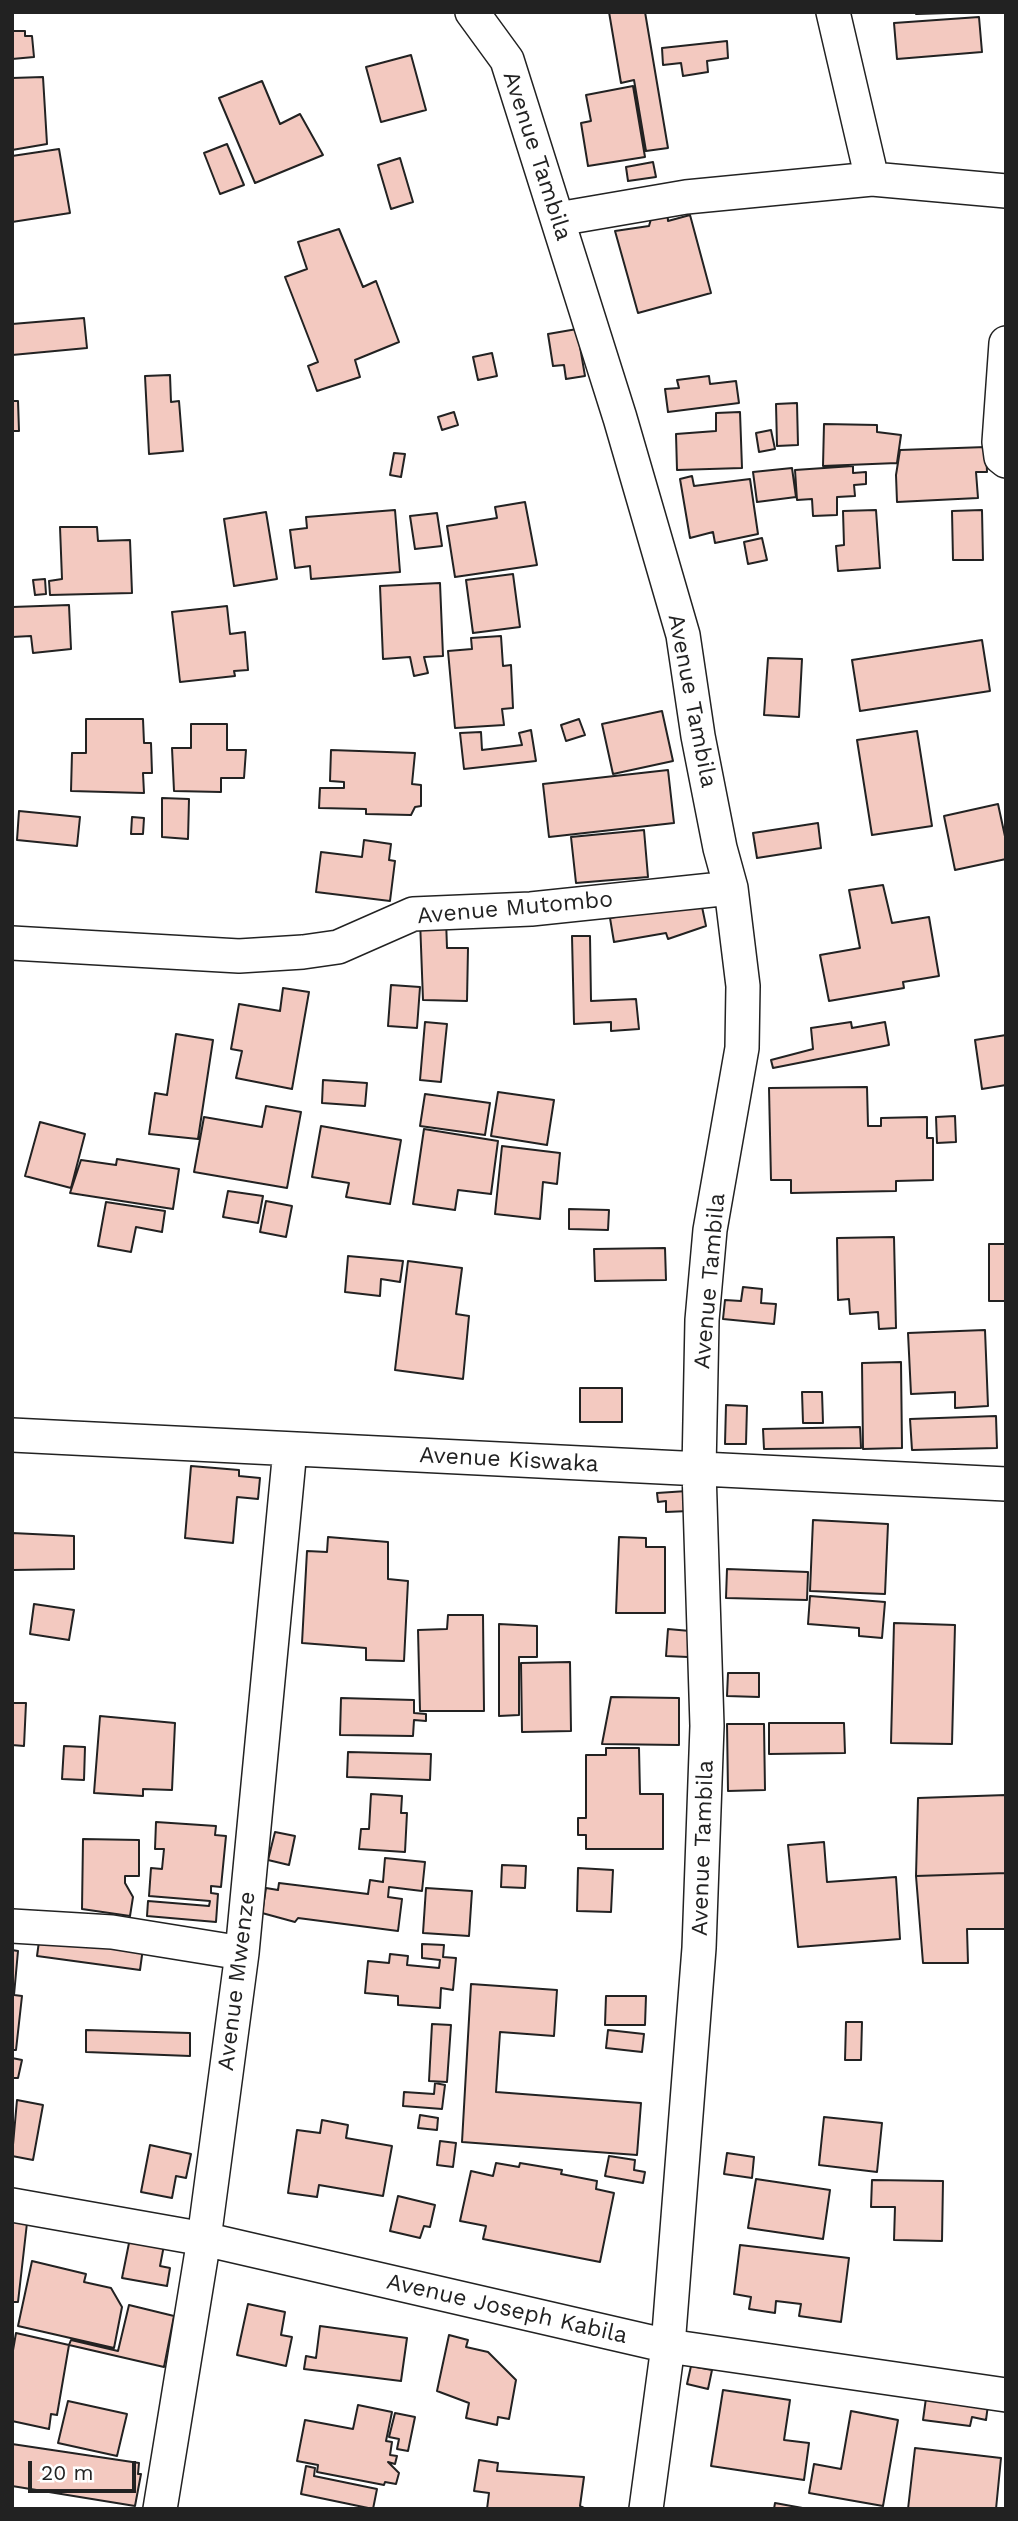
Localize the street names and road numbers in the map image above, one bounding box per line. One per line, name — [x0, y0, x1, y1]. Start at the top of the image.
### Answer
street label: Avenue Tambila — [497, 68, 577, 244]
street label: Avenue Tambila — [662, 612, 722, 790]
street label: Avenue Mutombo — [416, 886, 614, 930]
street label: Avenue Tambila — [689, 1192, 731, 1370]
street label: Avenue Kiswaka — [419, 1442, 599, 1478]
street label: Avenue Tambila — [686, 1759, 720, 1937]
street label: Avenue Mwenze — [212, 1890, 262, 2072]
street label: Avenue Joseph Kabila — [384, 2268, 630, 2350]

